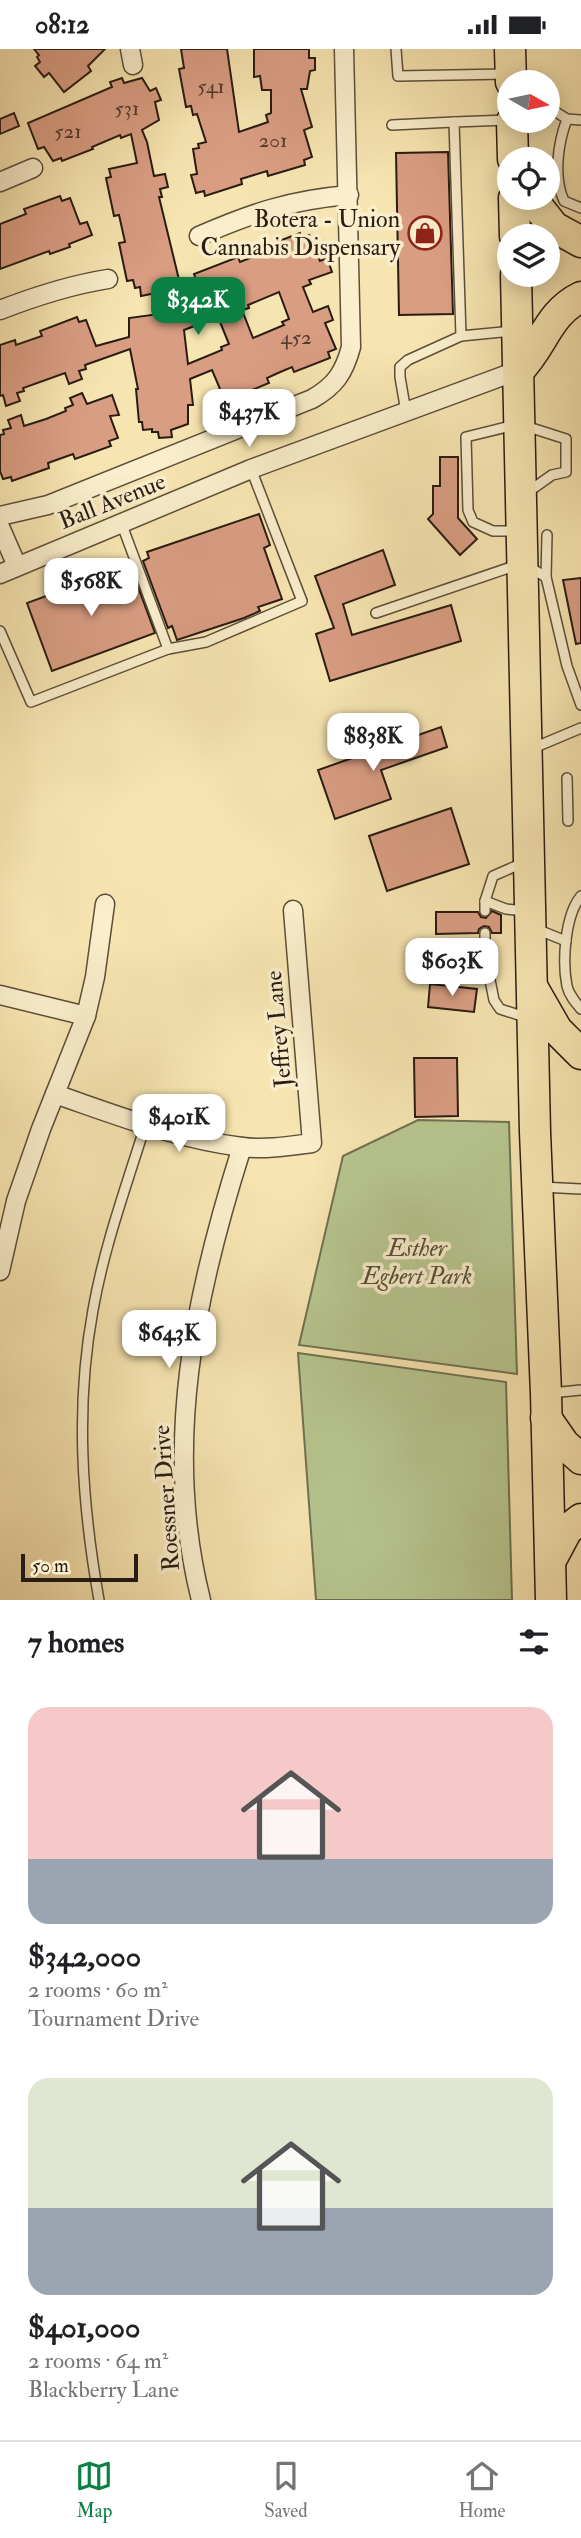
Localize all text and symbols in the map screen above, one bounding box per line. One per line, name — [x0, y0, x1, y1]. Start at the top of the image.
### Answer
text: 08:12 — [35, 9, 89, 41]
north arrow — [497, 70, 560, 133]
map controls — [497, 70, 560, 287]
house number: 541 — [197, 73, 225, 100]
house number: 531 — [115, 95, 139, 122]
house number: 521 — [54, 118, 82, 145]
house number: 201 — [259, 127, 287, 154]
button: locate — [497, 147, 560, 210]
place label: Botera - Union Cannabis Dispensary — [200, 204, 400, 263]
shop icon: Botera - Union Cannabis Dispensary — [406, 214, 444, 252]
button: layers — [497, 224, 560, 287]
pin: $342K — [149, 278, 247, 337]
text: $342K — [167, 285, 229, 314]
house number: 452 — [280, 324, 312, 351]
pin: $437K — [200, 389, 298, 449]
text: $437K — [219, 397, 279, 426]
street label: Ball Avenue — [54, 466, 170, 537]
pin: $568K — [42, 559, 140, 618]
text: $568K — [60, 566, 122, 595]
pin: $838K — [324, 713, 422, 773]
text: $838K — [343, 721, 403, 750]
pin: $603K — [403, 939, 501, 998]
text: $603K — [421, 946, 483, 975]
street label: Jeffrey Lane — [258, 969, 299, 1090]
pin: $401K — [130, 1095, 228, 1154]
text: $401K — [148, 1102, 210, 1131]
park label: Esther Egbert Park — [360, 1233, 472, 1292]
pin: $643K — [120, 1311, 218, 1370]
text: $643K — [138, 1318, 200, 1347]
street label: Roessner Drive — [146, 1424, 187, 1572]
scale bar — [21, 1551, 138, 1583]
text: 50 m — [32, 1554, 69, 1578]
icon: filters — [515, 1623, 553, 1661]
text: 7 homes — [28, 1624, 124, 1661]
icon: home — [228, 1752, 354, 1878]
text: $342,000 — [28, 1938, 141, 1975]
text: 2 rooms · 60 m² — [28, 1975, 168, 2004]
text: Tournament Drive — [28, 2004, 199, 2033]
icon: home — [228, 2123, 354, 2249]
text: $401,000 — [28, 2309, 140, 2346]
text: 2 rooms · 64 m² — [28, 2346, 168, 2375]
text: Blackberry Lane — [28, 2375, 179, 2404]
tab: Map — [75, 2457, 113, 2523]
tab: Saved — [264, 2457, 308, 2523]
tab: Home — [458, 2457, 506, 2523]

